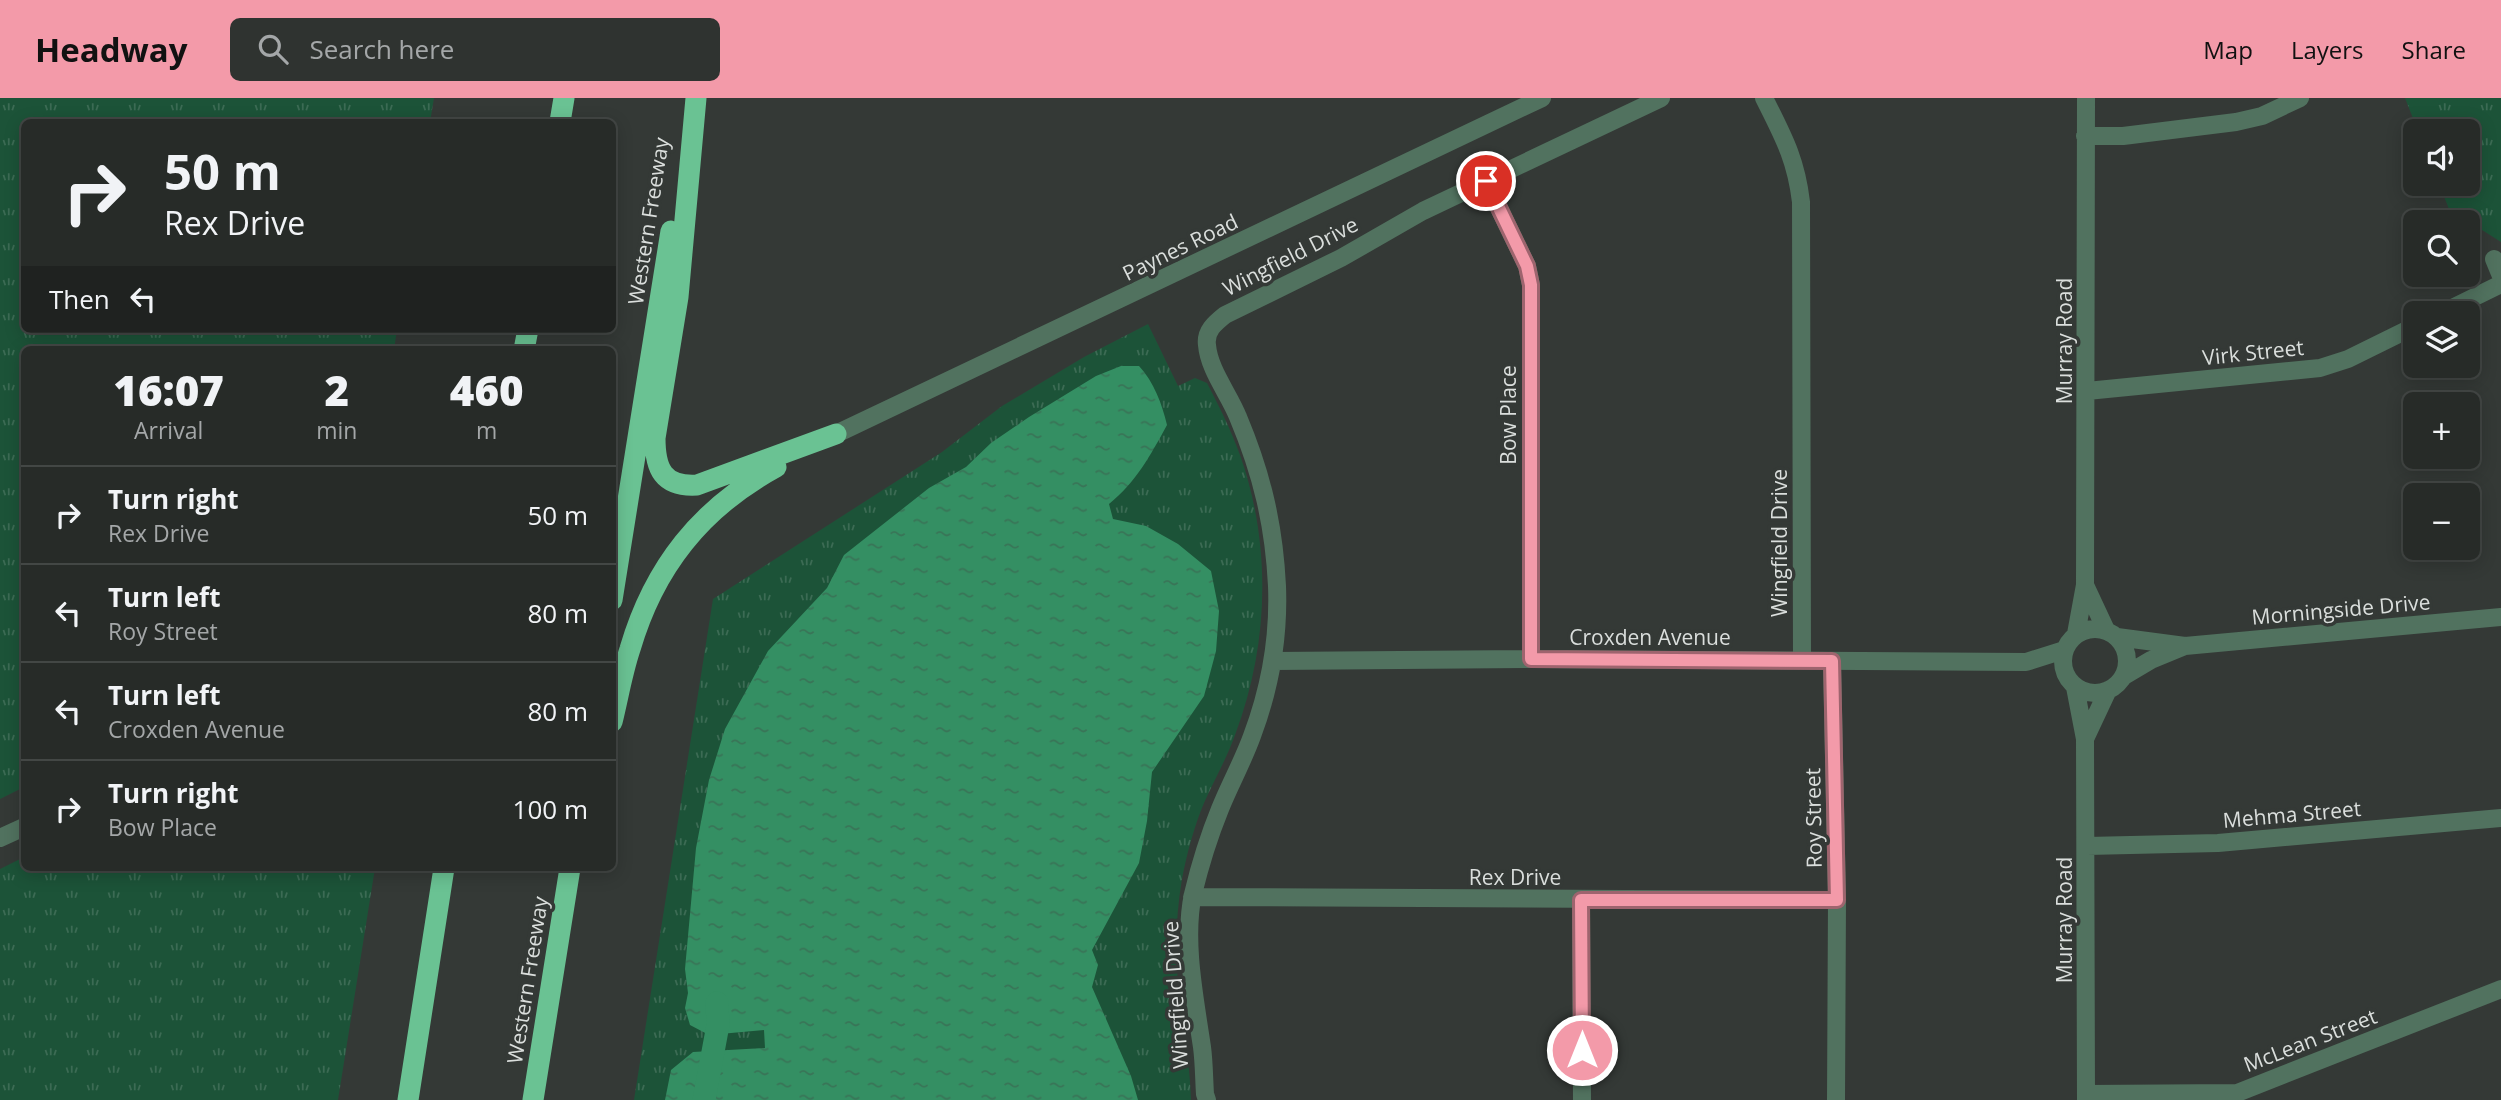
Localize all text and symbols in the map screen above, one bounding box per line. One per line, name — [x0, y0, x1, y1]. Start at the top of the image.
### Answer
search box — [230, 18, 720, 81]
text: Headway — [35, 27, 188, 72]
icon: search — [254, 30, 292, 68]
text: Search here — [310, 31, 454, 67]
text: Map — [2203, 33, 2253, 66]
text: Layers — [2291, 33, 2364, 66]
text: Share — [2402, 33, 2466, 66]
map controls — [2403, 119, 2480, 560]
button: sound — [2403, 119, 2480, 196]
street label: Western Freeway — [621, 135, 675, 307]
text: 50 m — [164, 138, 281, 204]
icon: right — [49, 147, 140, 238]
pin — [1456, 151, 1516, 211]
icon: arrive — [1467, 162, 1505, 200]
text: Rex Drive — [164, 201, 305, 244]
street label: Paynes Road — [1118, 207, 1242, 287]
street label: Wingfield Drive — [1218, 210, 1362, 302]
button: search — [2403, 210, 2480, 287]
street label: Murray Road — [2050, 278, 2078, 404]
icon: left — [124, 280, 162, 318]
text: Then — [49, 281, 110, 317]
button: layers — [2403, 301, 2480, 378]
street label: Virk Street — [2201, 333, 2305, 371]
text: 16:07 — [113, 361, 224, 418]
text: 2 — [325, 361, 349, 418]
text: 460 — [450, 361, 524, 418]
street label: Bow Place — [1494, 365, 1522, 465]
button: + — [2403, 392, 2480, 469]
text: Arrival — [134, 414, 203, 446]
text: min — [316, 414, 357, 446]
text: m — [476, 414, 497, 446]
street label: Wingfield Drive — [1765, 469, 1793, 617]
text: Turn right — [108, 481, 239, 517]
button: − — [2403, 483, 2480, 560]
icon: right — [49, 496, 87, 534]
text: 50 m — [527, 497, 588, 533]
text: Rex Drive — [108, 517, 209, 549]
text: Turn left — [108, 579, 220, 615]
street label: Morningside Drive — [2250, 587, 2432, 631]
icon: left — [49, 594, 87, 632]
text: 80 m — [527, 595, 588, 631]
text: Roy Street — [108, 615, 218, 647]
street label: Croxden Avenue — [1569, 623, 1731, 651]
text: Turn left — [108, 677, 220, 713]
icon: left — [49, 692, 87, 730]
text: 80 m — [527, 693, 588, 729]
text: Croxden Avenue — [108, 713, 285, 745]
street label: Roy Street — [1798, 768, 1828, 868]
text: Turn right — [108, 775, 239, 811]
icon: right — [49, 790, 87, 828]
text: 100 m — [513, 791, 588, 827]
street label: Mehma Street — [2222, 794, 2362, 834]
text: Bow Place — [108, 811, 217, 843]
street label: Murray Road — [2050, 857, 2078, 983]
street label: Rex Drive — [1469, 863, 1561, 891]
street label: Western Freeway — [500, 894, 554, 1066]
street label: Wingfield Drive — [1156, 920, 1194, 1070]
street label: McLean Street — [2239, 1002, 2381, 1078]
position arrow — [1545, 1013, 1619, 1087]

